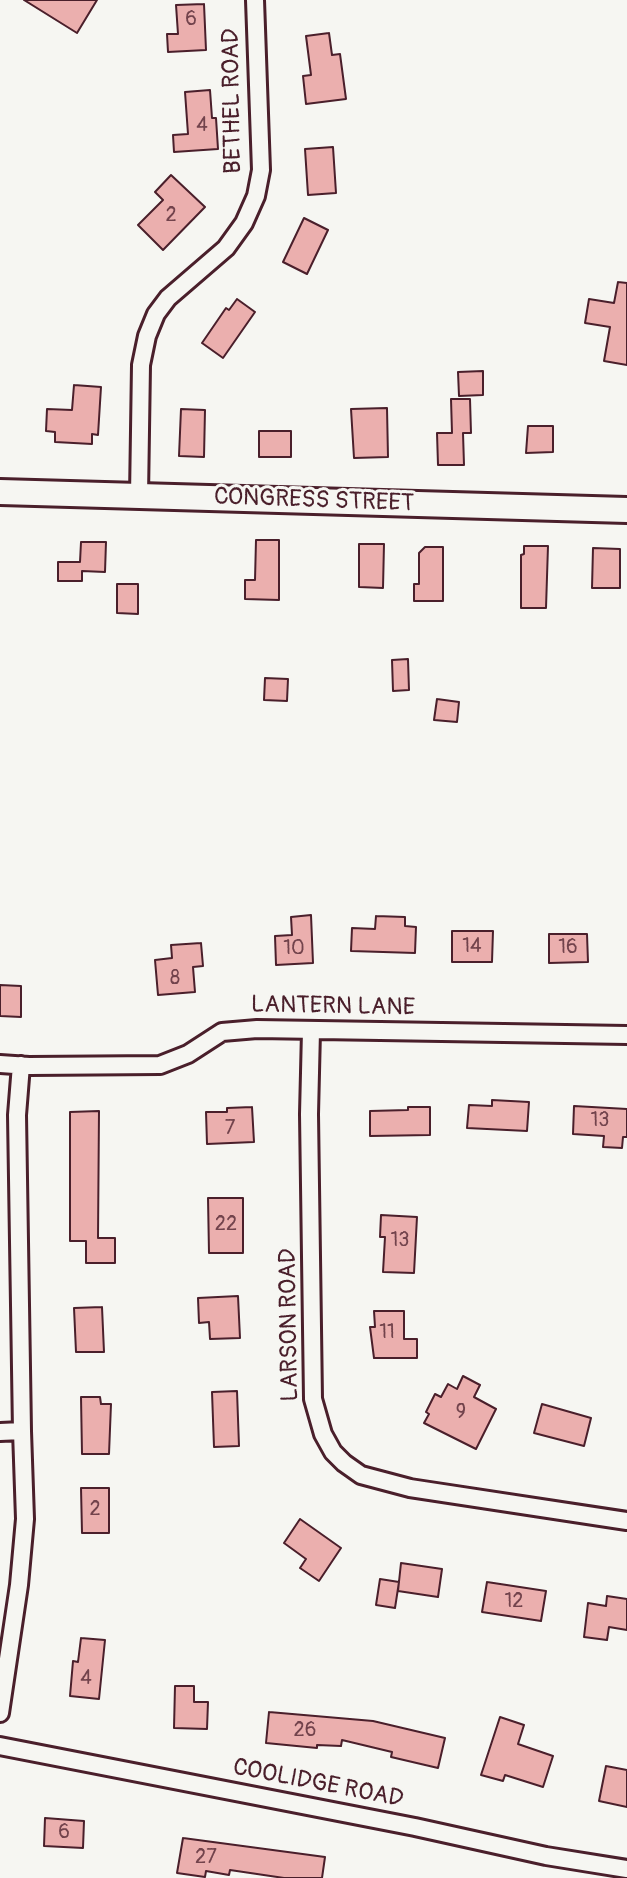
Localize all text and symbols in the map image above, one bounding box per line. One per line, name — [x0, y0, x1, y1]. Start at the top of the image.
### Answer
house number: 6 — [185, 8, 197, 32]
street label: BETHEL ROAD — [217, 28, 249, 174]
house number: 4 — [196, 114, 208, 138]
house number: 2 — [165, 204, 177, 228]
street label: CONGRESS STREET — [213, 483, 415, 519]
house number: 14 — [462, 935, 482, 959]
house number: 16 — [558, 936, 578, 960]
house number: 10 — [283, 937, 305, 961]
house number: 8 — [170, 967, 180, 991]
street label: LANTERN LANE — [251, 991, 415, 1023]
house number: 13 — [591, 1109, 609, 1133]
house number: 7 — [225, 1117, 235, 1141]
house number: 22 — [215, 1213, 237, 1237]
house number: 13 — [391, 1229, 409, 1253]
street label: LARSON ROAD — [274, 1248, 306, 1402]
house number: 11 — [379, 1321, 395, 1345]
house number: 9 — [456, 1401, 466, 1425]
house number: 2 — [89, 1498, 101, 1522]
house number: 12 — [505, 1590, 523, 1614]
house number: 4 — [80, 1667, 92, 1691]
house number: 26 — [294, 1719, 316, 1743]
street label: COOLIDGE ROAD — [230, 1753, 406, 1815]
house number: 6 — [58, 1821, 70, 1845]
house number: 27 — [195, 1846, 217, 1870]

